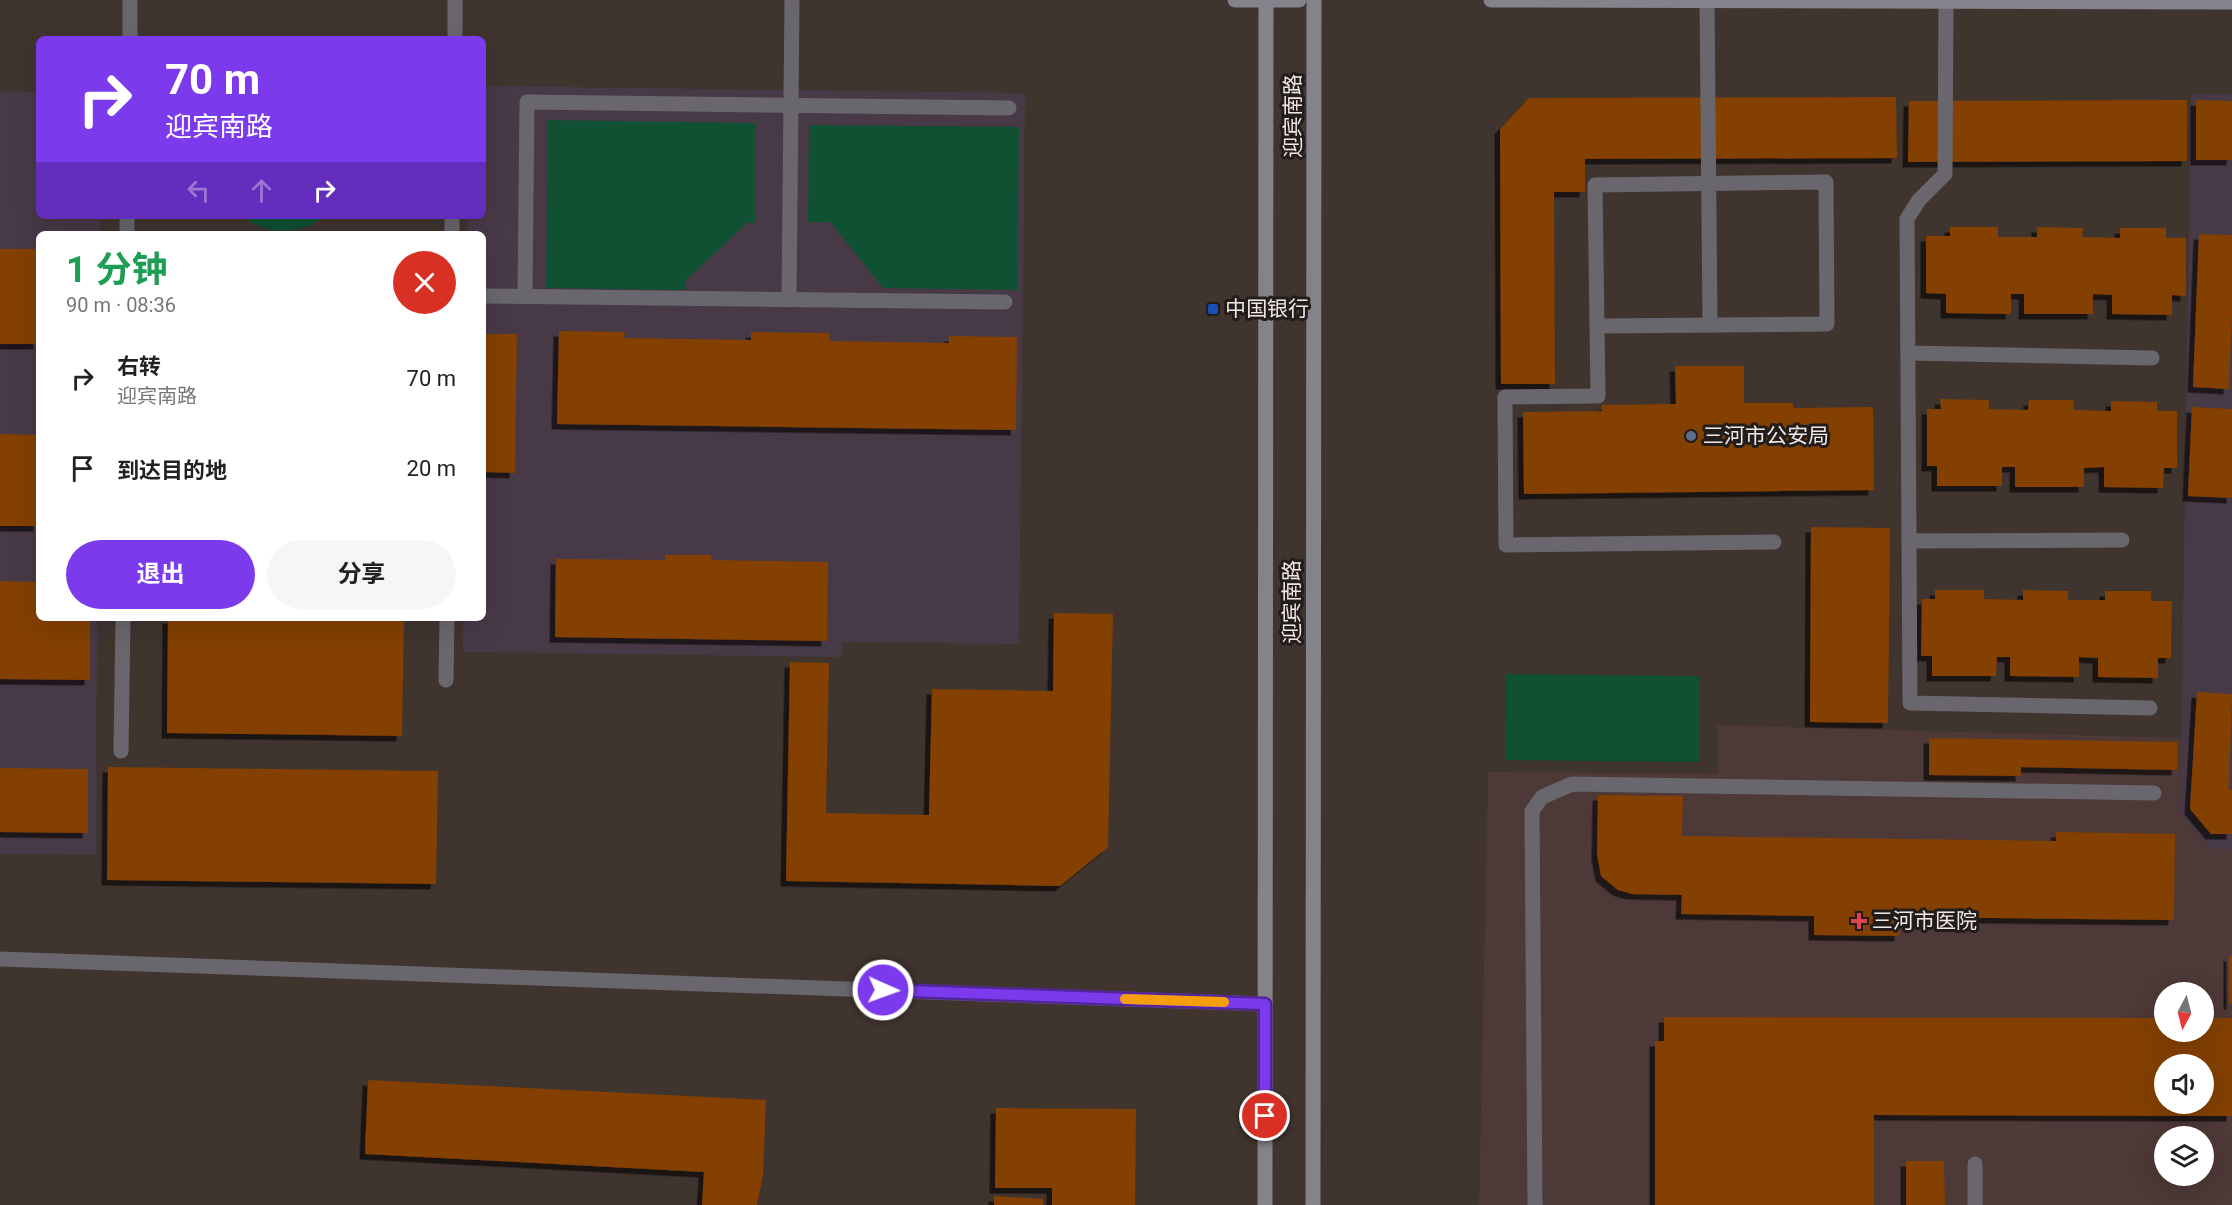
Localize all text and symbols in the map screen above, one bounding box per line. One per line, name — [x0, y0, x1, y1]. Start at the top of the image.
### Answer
text: 70 m — [165, 55, 260, 104]
icon: right — [66, 60, 144, 138]
street label: 迎宾南路 — [1281, 74, 1305, 158]
text: 迎宾南路 — [165, 111, 273, 143]
icon: left — [182, 174, 215, 207]
icon: ahead — [245, 174, 278, 207]
icon: right — [308, 174, 341, 207]
text: 1 分钟 — [66, 249, 168, 291]
button: close — [393, 251, 456, 314]
text: 90 m · 08:36 — [66, 293, 176, 317]
place label: 中国银行 — [1225, 297, 1309, 321]
marker: 中国银行 — [1206, 302, 1220, 316]
text: 右转 — [117, 354, 161, 379]
icon: right — [66, 362, 99, 395]
text: 70 m — [407, 366, 456, 391]
text: 迎宾南路 — [117, 384, 197, 408]
place label: 三河市公安局 — [1703, 424, 1829, 448]
marker: 三河市公安局 — [1684, 429, 1698, 443]
icon: arrive — [66, 452, 99, 485]
text: 20 m — [407, 456, 456, 481]
text: 到达目的地 — [117, 458, 227, 483]
button: 退出 — [66, 540, 255, 609]
button: 分享 — [267, 540, 456, 609]
street label: 迎宾南路 — [1280, 560, 1304, 644]
place label: 三河市医院 — [1872, 909, 1977, 933]
marker: 三河市医院 — [1850, 912, 1868, 930]
position arrow — [851, 958, 915, 1022]
north arrow — [2154, 982, 2214, 1042]
map controls — [2154, 982, 2214, 1186]
button: sound — [2154, 1054, 2214, 1114]
pin — [1239, 1090, 1290, 1141]
icon: arrive — [1248, 1099, 1281, 1132]
button: layers — [2154, 1126, 2214, 1186]

